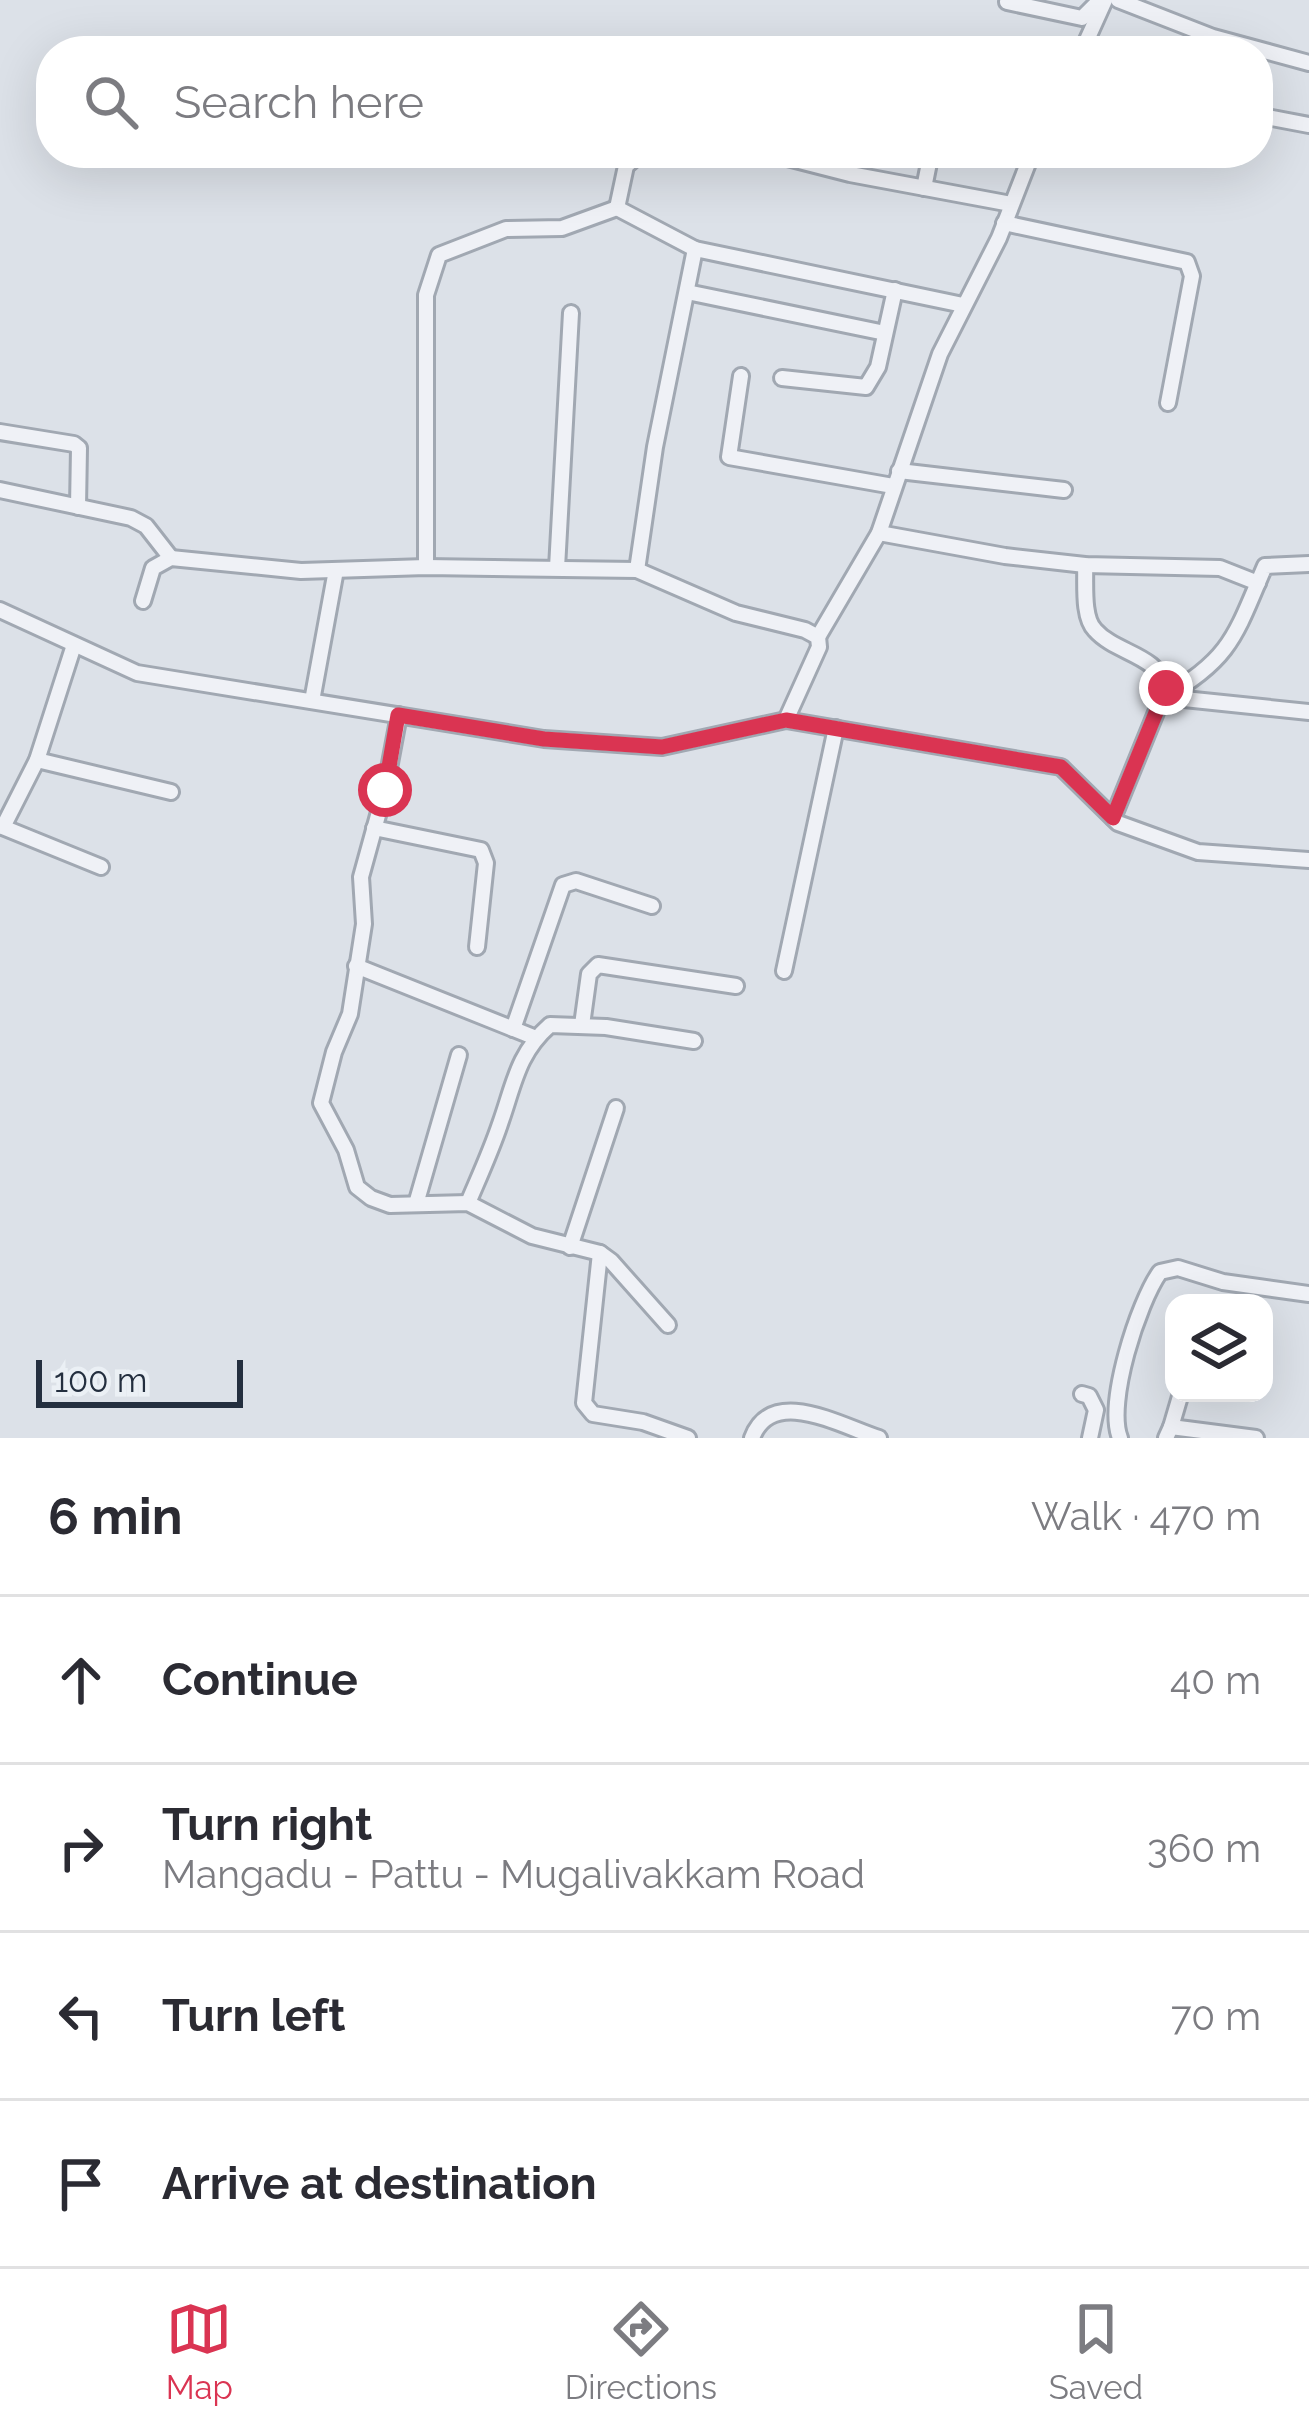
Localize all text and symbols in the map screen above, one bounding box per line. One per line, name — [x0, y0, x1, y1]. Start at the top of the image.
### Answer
search box — [36, 36, 1273, 168]
icon: search — [78, 69, 144, 135]
text: Search here — [174, 76, 424, 129]
route end — [1139, 661, 1193, 715]
route start — [358, 763, 412, 817]
map controls — [1165, 1294, 1273, 1402]
button: layers — [1165, 1294, 1273, 1402]
scale bar — [36, 1354, 243, 1407]
text: 100 m — [54, 1361, 147, 1400]
text: 6 min — [48, 1486, 183, 1546]
text: Walk · 470 m — [1031, 1493, 1261, 1539]
icon: ahead — [48, 1647, 114, 1713]
text: Continue — [162, 1653, 358, 1706]
text: 40 m — [1170, 1657, 1261, 1703]
text: Turn right — [162, 1798, 372, 1851]
icon: right — [48, 1815, 114, 1881]
text: 360 m — [1147, 1825, 1261, 1871]
text: Mangadu - Pattu - Mugalivakkam Road — [162, 1851, 865, 1897]
icon: left — [48, 1983, 114, 2049]
text: Turn left — [162, 1989, 345, 2042]
text: 70 m — [1171, 1993, 1261, 2039]
icon: arrive — [48, 2151, 114, 2217]
text: Arrive at destination — [162, 2157, 597, 2210]
tab: Map — [166, 2296, 233, 2407]
tab: Directions — [565, 2296, 717, 2407]
tab: Saved — [1049, 2296, 1143, 2407]

